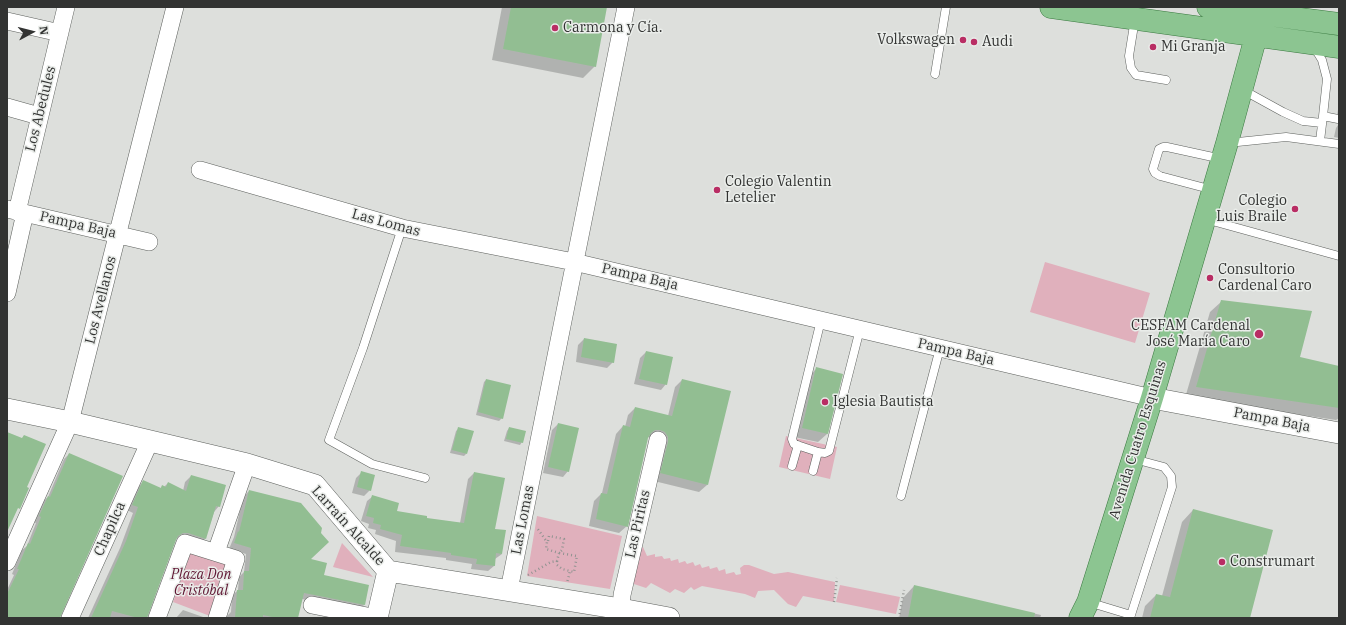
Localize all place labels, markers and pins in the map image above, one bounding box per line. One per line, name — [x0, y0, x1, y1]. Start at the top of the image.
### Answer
place label: Carmona y Cía. — [563, 20, 662, 36]
marker: Carmona y Cía. — [550, 23, 560, 33]
place label: Volkswagen — [877, 32, 955, 48]
place label: Audi — [982, 34, 1013, 50]
marker: Volkswagen — [958, 35, 968, 45]
marker: Audi — [969, 37, 979, 47]
place label: Mi Granja — [1161, 39, 1226, 55]
marker: Mi Granja — [1148, 42, 1158, 52]
place label: Colegio Valentin Letelier — [725, 174, 832, 206]
marker: Colegio Valentin Letelier — [712, 185, 722, 195]
place label: Colegio Luis Braile — [1216, 193, 1287, 226]
marker: Colegio Luis Braile — [1290, 204, 1300, 214]
place label: Consultorio Cardenal Caro — [1218, 262, 1312, 294]
marker: Consultorio Cardenal Caro — [1205, 273, 1215, 283]
place label: CESFAM Cardenal José María Caro — [1131, 318, 1250, 350]
marker: CESFAM Cardenal José María Caro — [1253, 328, 1265, 340]
place label: Iglesia Bautista — [833, 394, 934, 410]
marker: Iglesia Bautista — [820, 397, 830, 407]
place label: Construmart — [1230, 554, 1315, 570]
marker: Construmart — [1217, 557, 1227, 567]

